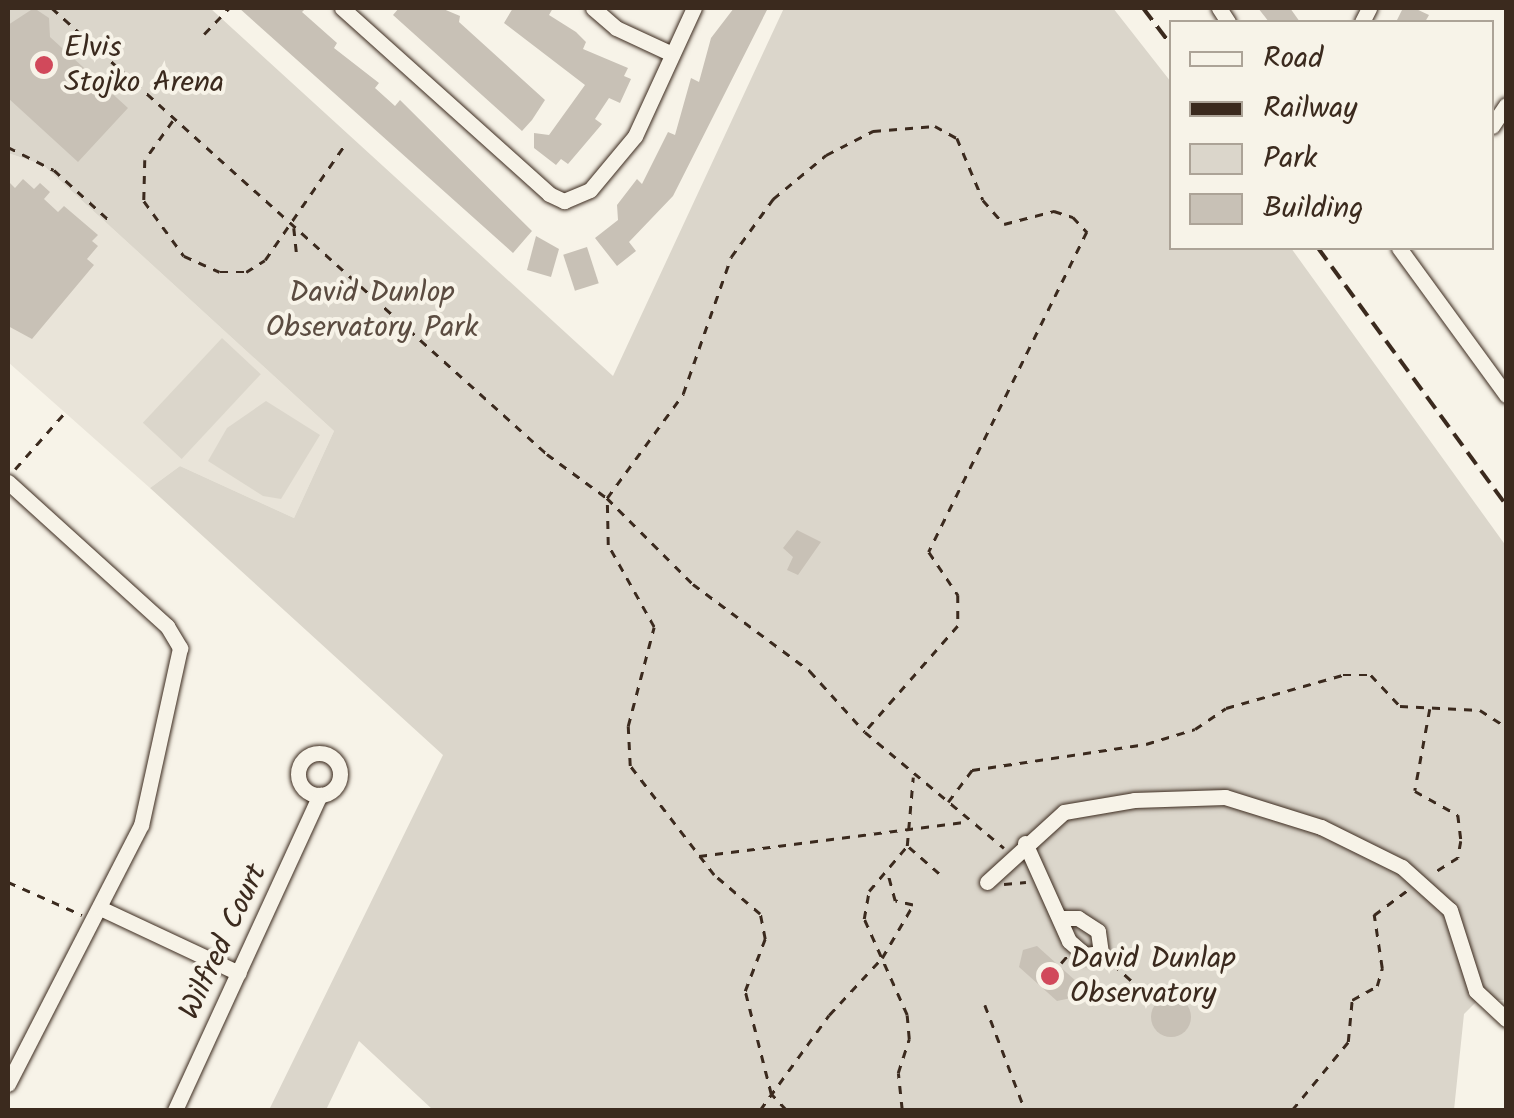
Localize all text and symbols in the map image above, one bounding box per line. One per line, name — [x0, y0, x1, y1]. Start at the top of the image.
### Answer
legend — [1169, 20, 1494, 250]
place label: Elvis Stojko Arena — [64, 30, 224, 100]
text: Road — [1263, 35, 1323, 83]
marker: Elvis Stojko Arena — [33, 54, 55, 76]
text: Railway — [1263, 85, 1357, 133]
text: Park — [1263, 135, 1317, 183]
text: Building — [1263, 185, 1363, 233]
park label: David Dunlop Observatory Park — [266, 275, 478, 346]
street label: Wilfred Court — [172, 859, 276, 1025]
place label: David Dunlap Observatory — [1070, 941, 1236, 1012]
marker: David Dunlap Observatory — [1039, 965, 1061, 987]

